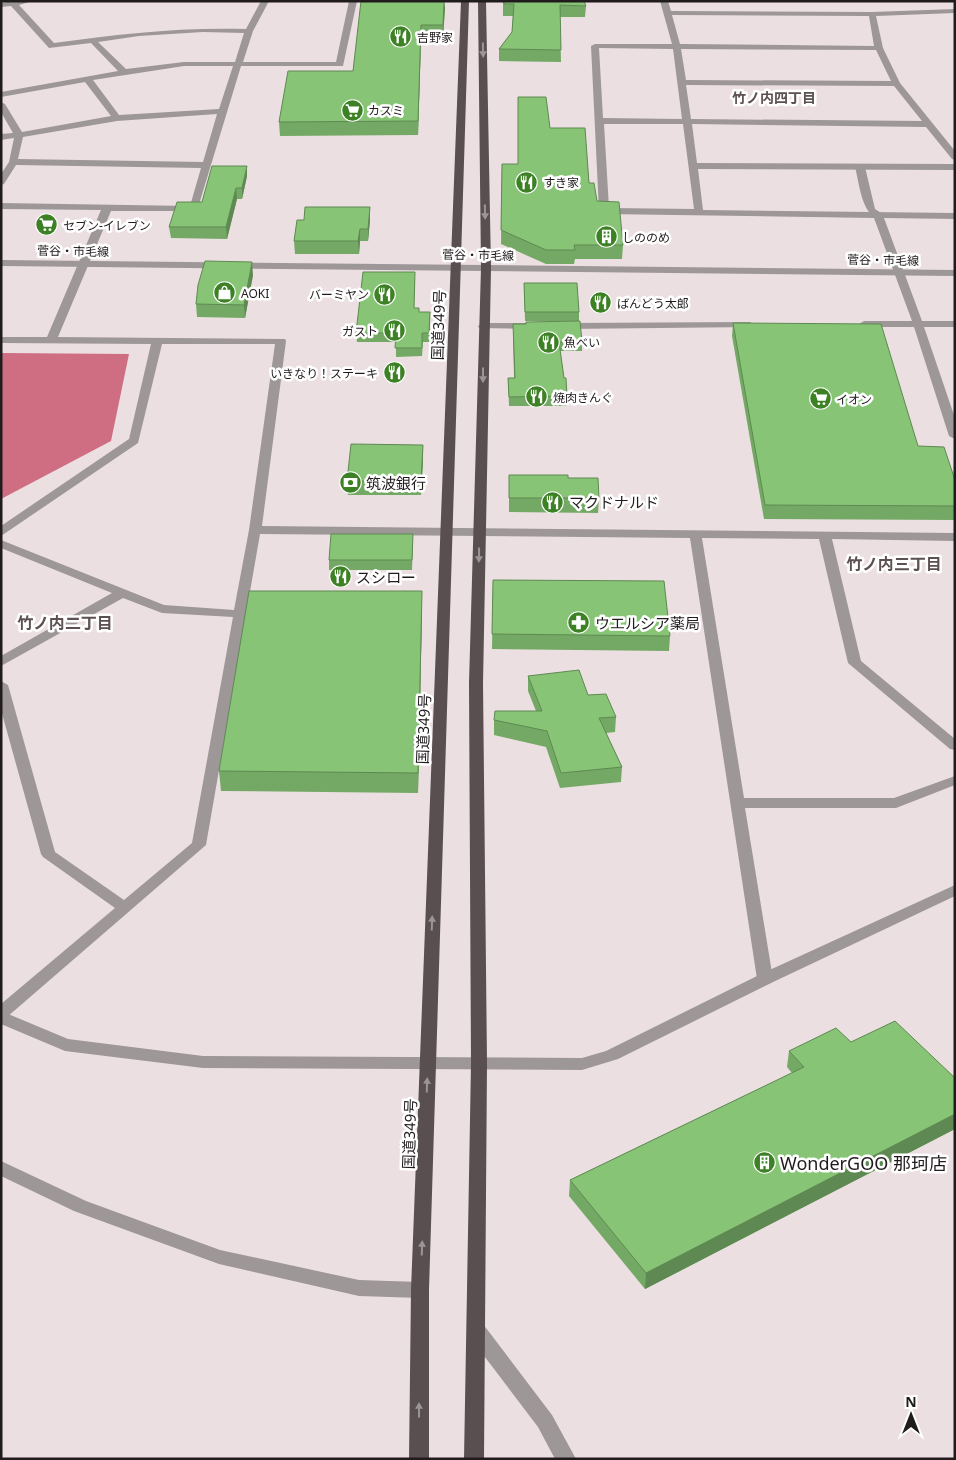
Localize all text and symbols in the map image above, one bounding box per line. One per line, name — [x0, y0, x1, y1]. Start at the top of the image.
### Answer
restaurant icon: 吉野家 — [389, 25, 413, 49]
place label: 吉野家 — [417, 29, 453, 46]
one-way arrow — [479, 42, 487, 58]
district label: 竹ノ内四丁目 — [732, 88, 816, 107]
supermarket icon: カスミ — [340, 98, 364, 122]
place label: カスミ — [368, 102, 404, 119]
restaurant icon: すき家 — [515, 170, 539, 194]
place label: すき家 — [543, 174, 579, 191]
one-way arrow — [481, 205, 489, 221]
supermarket icon: セブン-イレブン — [35, 213, 59, 237]
place label: セブン-イレブン — [63, 217, 151, 234]
building icon: しののめ — [594, 225, 618, 249]
place label: しののめ — [622, 229, 670, 246]
street label: 菅谷・市毛線 — [37, 242, 109, 260]
street label: 菅谷・市毛線 — [442, 246, 514, 264]
street label: 菅谷・市毛線 — [847, 251, 919, 269]
shop icon: AOKI — [213, 281, 237, 305]
restaurant icon: バーミヤン — [373, 282, 397, 306]
place label: AOKI — [241, 285, 269, 302]
place label: バーミヤン — [309, 286, 369, 303]
street label: 国道349号 — [427, 289, 449, 361]
restaurant icon: ばんどう太郎 — [589, 291, 613, 315]
place label: ばんどう太郎 — [617, 295, 689, 312]
restaurant icon: ガスト — [382, 319, 406, 343]
place label: ガスト — [342, 323, 378, 340]
restaurant icon: 魚べい — [536, 330, 560, 354]
place label: 魚べい — [564, 334, 600, 351]
restaurant icon: いきなり！ステーキ — [382, 361, 406, 385]
place label: いきなり！ステーキ — [270, 365, 378, 382]
one-way arrow — [478, 367, 486, 383]
restaurant icon: 焼肉きんぐ — [525, 385, 549, 409]
supermarket icon: イオン — [808, 387, 832, 411]
place label: 焼肉きんぐ — [553, 389, 613, 406]
place label: イオン — [836, 391, 872, 408]
bank icon: 筑波銀行 — [338, 471, 362, 495]
place label: 筑波銀行 — [366, 473, 426, 493]
restaurant icon: マクドナルド — [541, 490, 565, 514]
place label: マクドナルド — [569, 492, 659, 512]
one-way arrow — [475, 547, 483, 563]
district label: 竹ノ内三丁目 — [846, 553, 942, 575]
restaurant icon: スシロー — [328, 565, 352, 589]
place label: スシロー — [356, 567, 416, 587]
pharmacy icon: ウエルシア薬局 — [567, 611, 591, 635]
district label: 竹ノ内二丁目 — [17, 612, 113, 634]
place label: ウエルシア薬局 — [595, 613, 700, 633]
street label: 国道349号 — [412, 693, 434, 765]
one-way arrow — [429, 914, 437, 930]
one-way arrow — [423, 1077, 431, 1093]
street label: 国道349号 — [398, 1098, 420, 1170]
building icon: WonderGOO 那珂店 — [752, 1151, 776, 1175]
place label: WonderGOO 那珂店 — [780, 1151, 947, 1175]
one-way arrow — [418, 1239, 426, 1255]
north arrow — [886, 1390, 936, 1440]
text: N — [905, 1392, 917, 1411]
one-way arrow — [415, 1402, 423, 1418]

